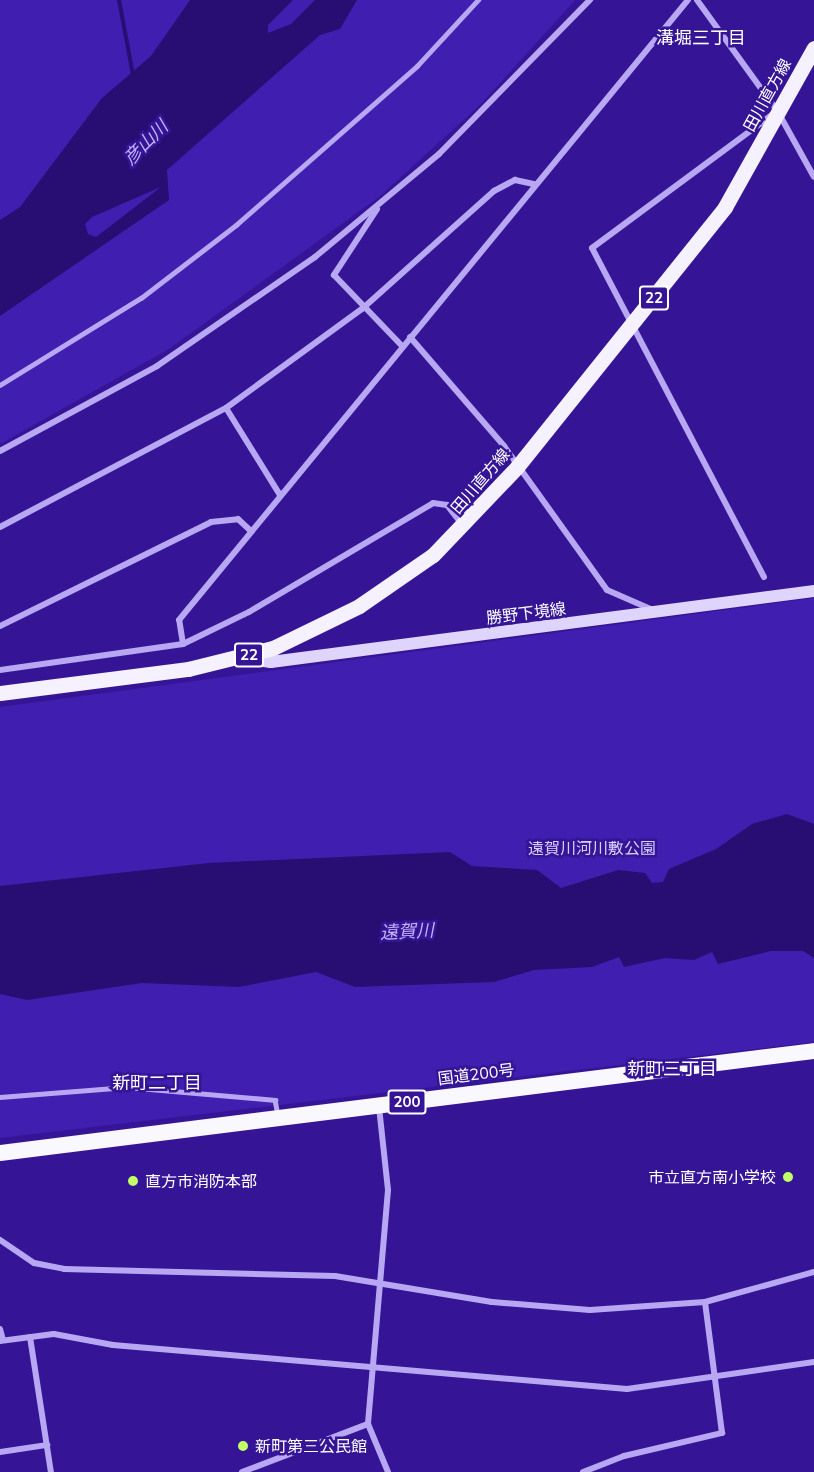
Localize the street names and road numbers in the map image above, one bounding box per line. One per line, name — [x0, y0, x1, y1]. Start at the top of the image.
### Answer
street label: 田川直方線 — [739, 55, 795, 135]
road number: 22 — [639, 286, 669, 310]
street label: 田川直方線 — [447, 445, 513, 517]
street label: 勝野下境線 — [485, 599, 567, 627]
road number: 22 — [234, 643, 264, 667]
street label: 国道200号 — [437, 1060, 515, 1088]
road number: 200 — [388, 1090, 426, 1114]

